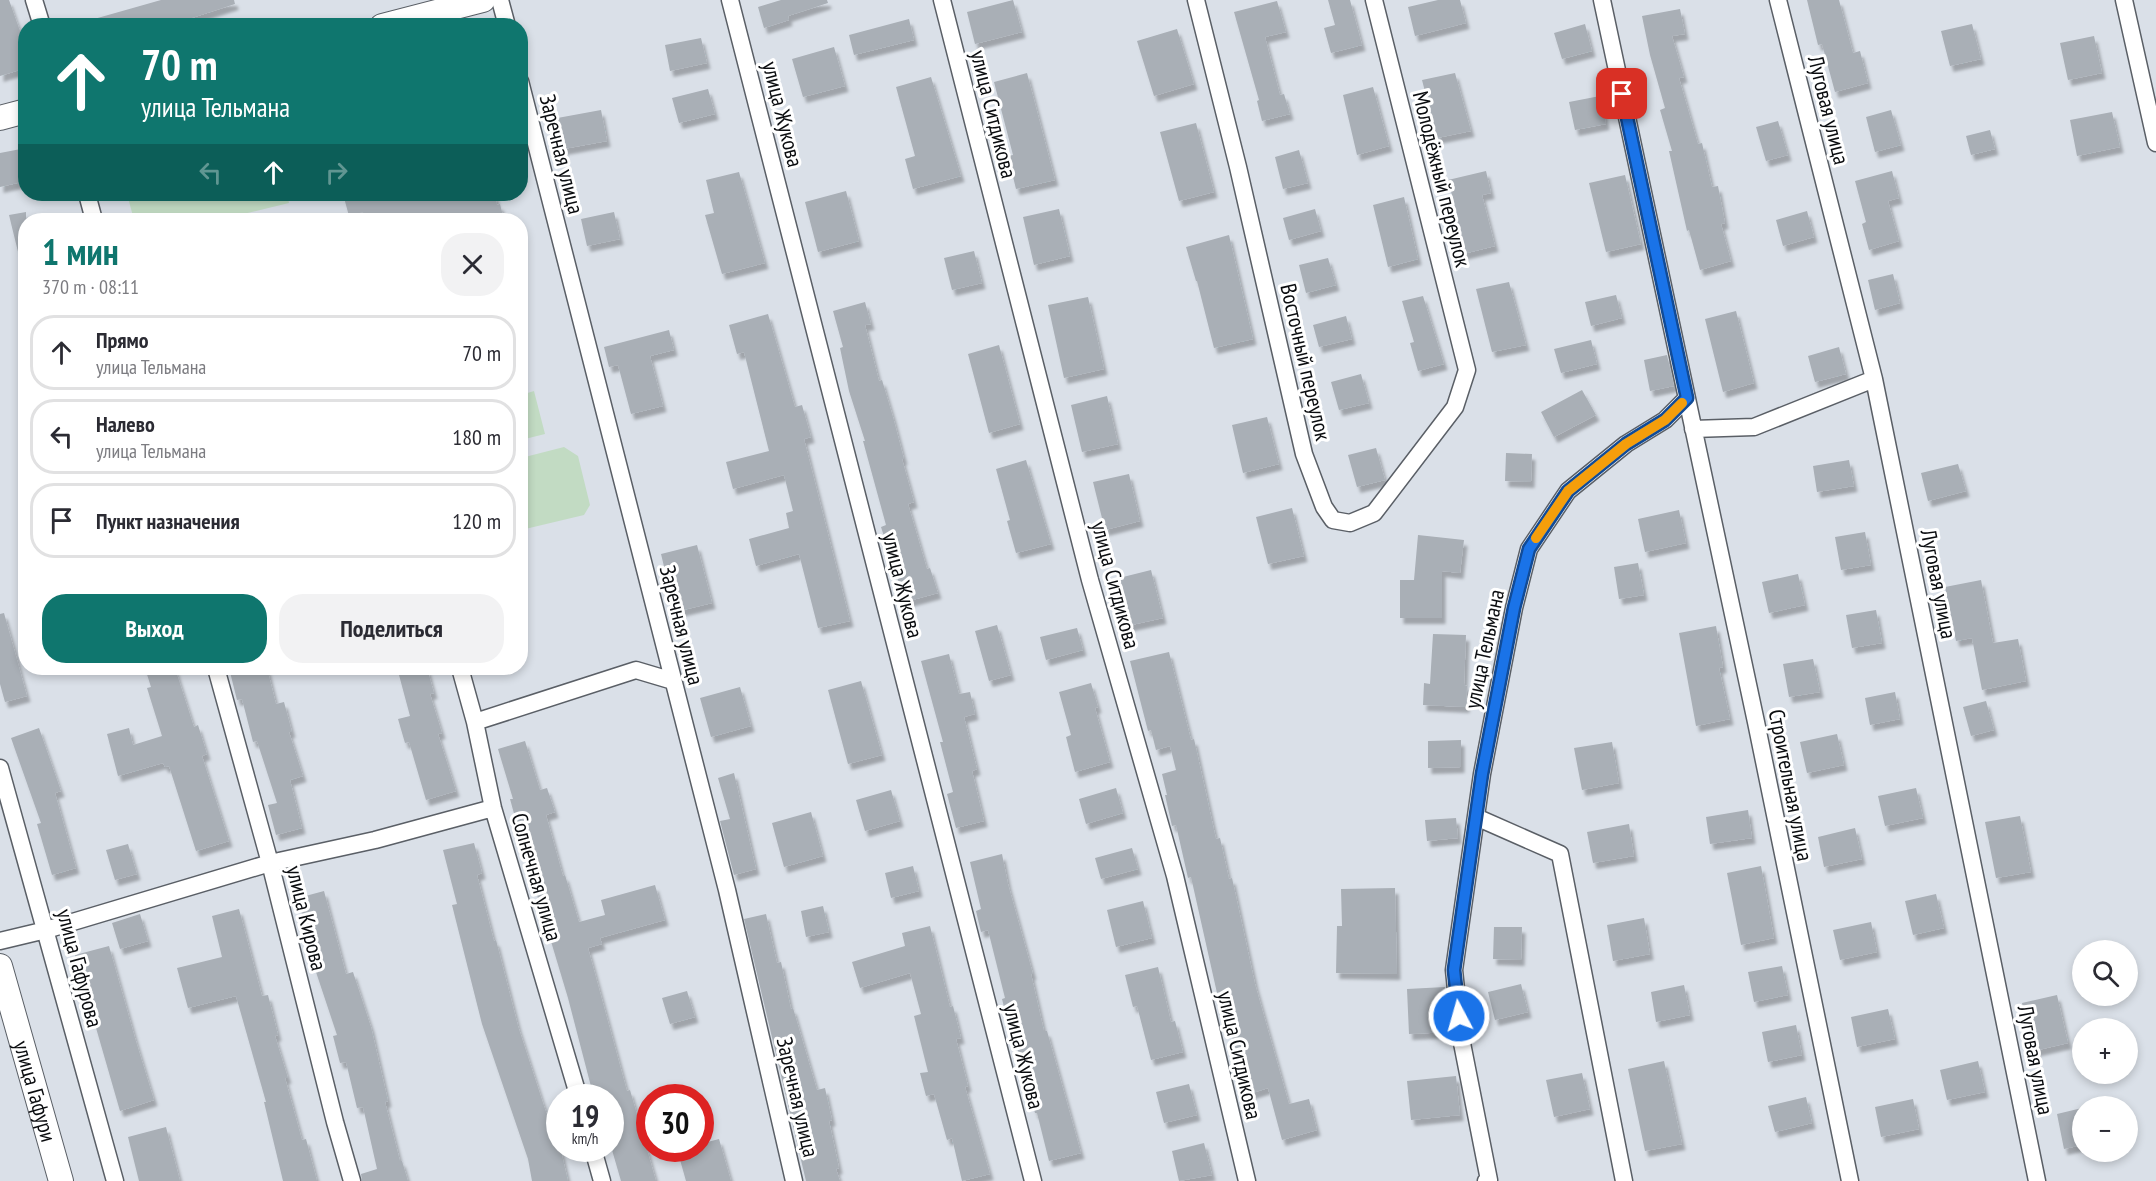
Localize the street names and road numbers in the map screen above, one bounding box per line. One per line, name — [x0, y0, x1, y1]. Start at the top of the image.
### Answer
street label: улица Ситдикова — [965, 47, 1023, 181]
street label: Луговая улица — [1802, 52, 1856, 167]
street label: улица Жукова — [756, 58, 810, 170]
street label: Молодёжный переулок — [1407, 88, 1477, 270]
street label: Заречная улица — [534, 91, 590, 217]
street label: Восточный переулок — [1274, 281, 1338, 444]
street label: улица Ситдикова — [1086, 518, 1146, 652]
street label: Луговая улица — [1914, 526, 1963, 641]
street label: улица Жукова — [876, 529, 930, 641]
street label: Заречная улица — [654, 562, 710, 688]
street label: улица Тельмана — [1458, 587, 1510, 711]
street label: Строительная улица — [1763, 707, 1819, 863]
street label: Солнечная улица — [505, 810, 569, 944]
street label: улица Кирова — [280, 863, 334, 973]
street label: улица Гафурова — [51, 906, 109, 1030]
street label: улица Ситдикова — [1212, 988, 1268, 1122]
street label: улица Жукова — [997, 1000, 1051, 1112]
street label: Луговая улица — [2011, 1002, 2060, 1117]
street label: Заречная улица — [771, 1034, 825, 1160]
street label: улица Гафури — [8, 1037, 63, 1145]

